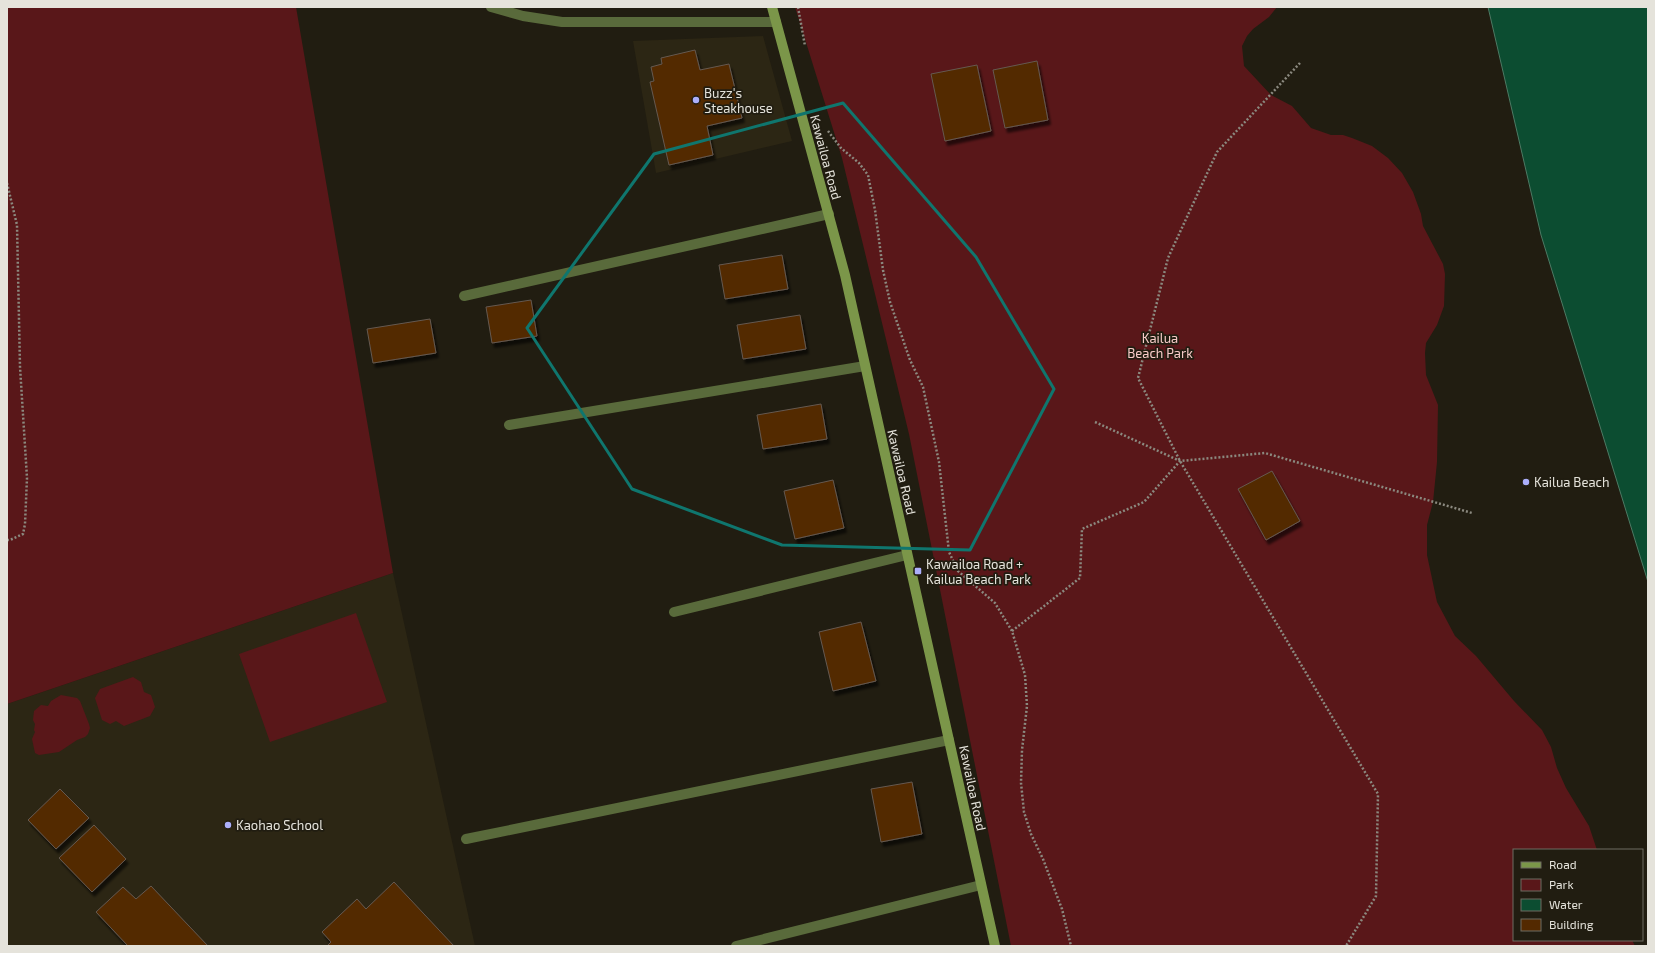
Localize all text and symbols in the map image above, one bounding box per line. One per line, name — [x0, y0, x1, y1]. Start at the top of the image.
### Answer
place label: Buzz's Steakhouse — [704, 85, 773, 116]
marker: Buzz's Steakhouse — [691, 95, 701, 105]
street label: Kawailoa Road — [807, 113, 845, 201]
park label: Kailua Beach Park — [1127, 330, 1193, 361]
street label: Kawailoa Road — [884, 428, 920, 516]
place label: Kailua Beach — [1534, 474, 1609, 490]
marker: Kailua Beach — [1521, 477, 1531, 487]
place label: Kawailoa Road + Kailua Beach Park — [926, 556, 1031, 587]
marker: Kawailoa Road + Kailua Beach Park — [913, 566, 923, 576]
street label: Kawailoa Road — [956, 744, 990, 832]
place label: Kaohao School — [236, 817, 323, 833]
marker: Kaohao School — [223, 820, 233, 830]
legend — [1513, 849, 1643, 941]
text: Road — [1549, 857, 1577, 871]
text: Park — [1549, 877, 1574, 891]
text: Water — [1549, 897, 1583, 911]
text: Building — [1549, 917, 1594, 931]

